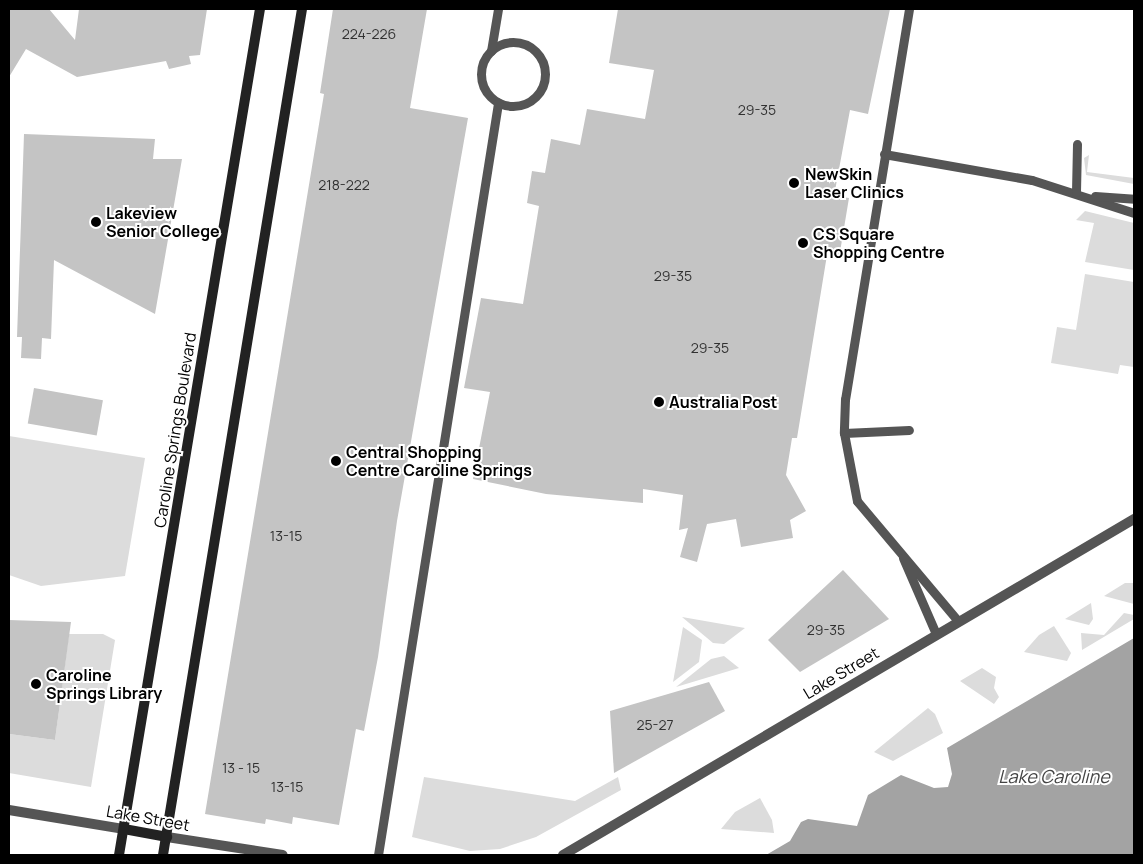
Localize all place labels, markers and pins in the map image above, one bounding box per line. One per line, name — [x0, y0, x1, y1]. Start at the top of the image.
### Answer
place label: NewSkin Laser Clinics — [805, 164, 904, 202]
marker: NewSkin Laser Clinics — [787, 176, 801, 190]
place label: Lakeview Senior College — [106, 203, 220, 241]
marker: Lakeview Senior College — [90, 216, 102, 228]
place label: CS Square Shopping Centre — [813, 224, 945, 262]
marker: CS Square Shopping Centre — [797, 237, 809, 249]
place label: Australia Post — [669, 392, 777, 412]
marker: Australia Post — [653, 396, 665, 408]
place label: Central Shopping Centre Caroline Springs — [346, 442, 532, 480]
marker: Central Shopping Centre Caroline Springs — [330, 455, 342, 467]
place label: Caroline Springs Library — [46, 665, 162, 703]
marker: Caroline Springs Library — [30, 678, 42, 690]

